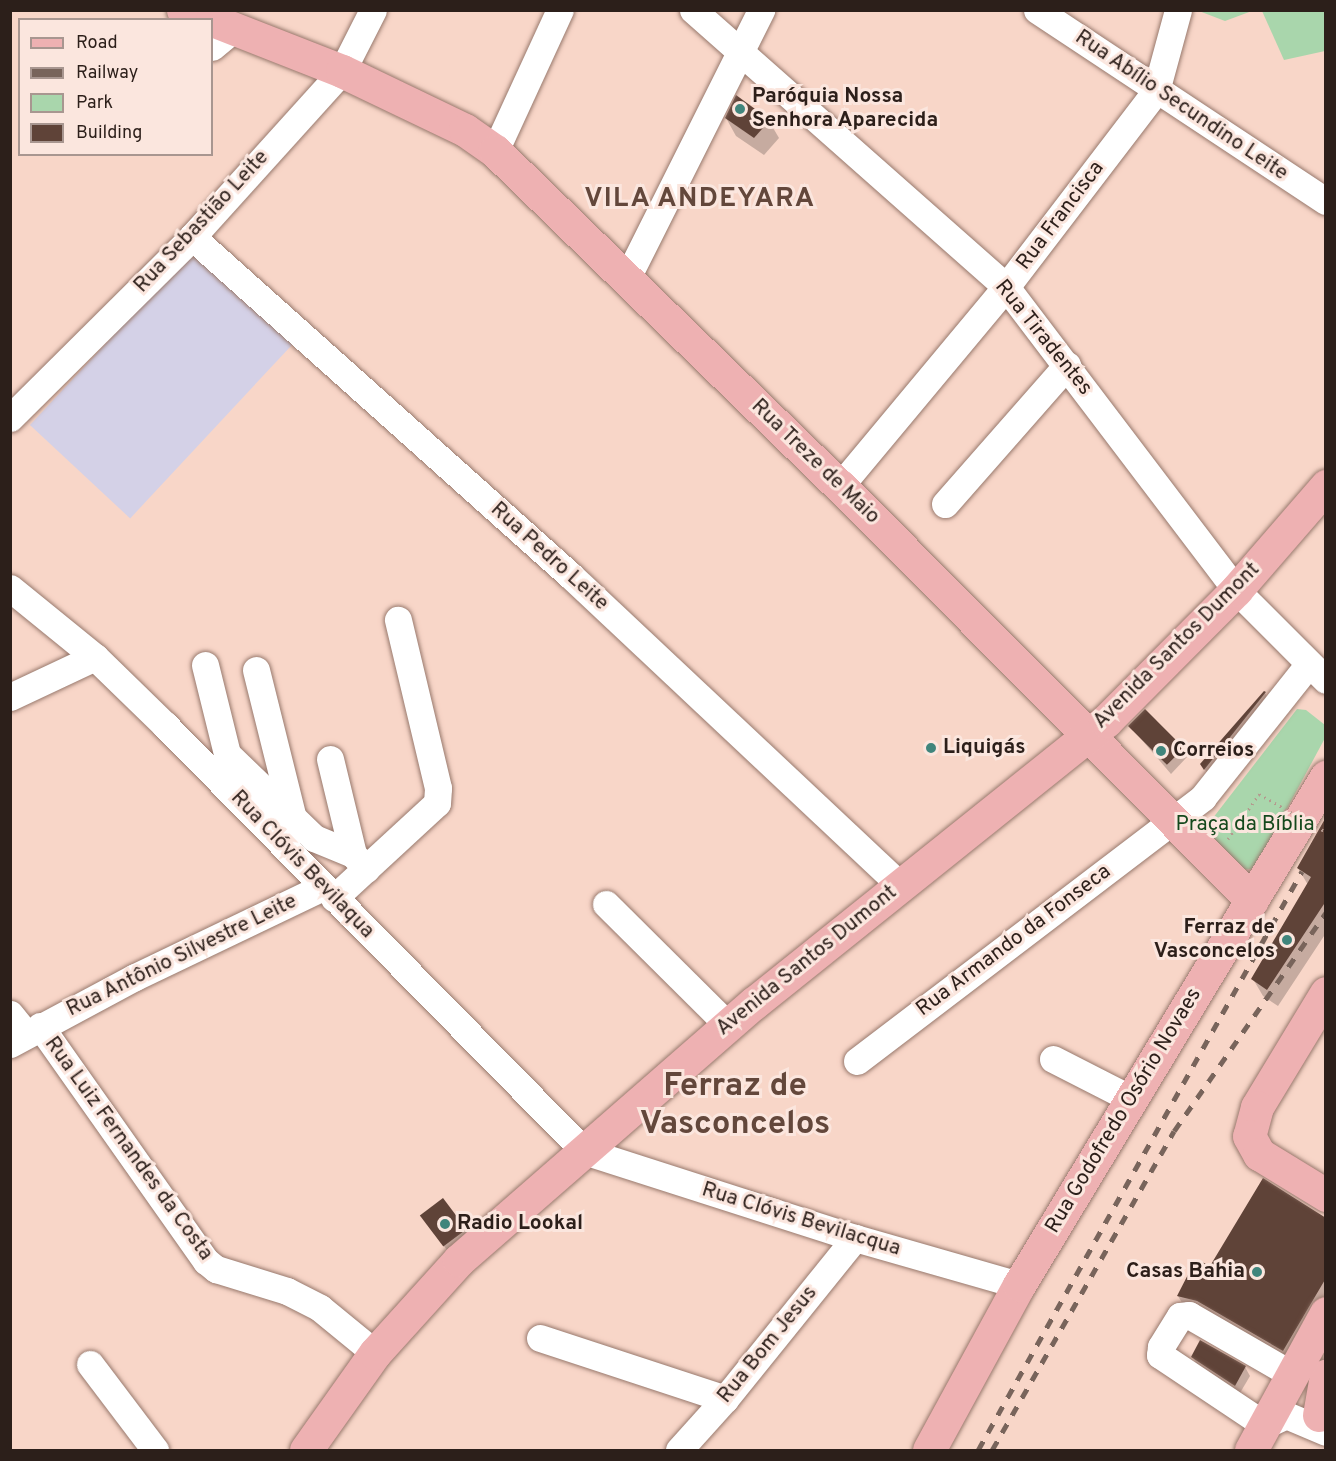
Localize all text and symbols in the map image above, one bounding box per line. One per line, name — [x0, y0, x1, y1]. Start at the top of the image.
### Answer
legend — [18, 18, 213, 156]
street label: Rua Abílio Secundino Leite — [1069, 25, 1293, 187]
text: Road — [76, 32, 118, 55]
text: Railway — [76, 62, 138, 85]
place label: Paróquia Nossa Senhora Aparecida — [752, 84, 939, 134]
text: Park — [76, 92, 113, 115]
marker: Paróquia Nossa Senhora Aparecida — [733, 102, 747, 116]
text: Building — [76, 122, 142, 145]
street label: Rua Sebastião Leite — [129, 145, 275, 299]
street label: Rua Francisca — [1012, 157, 1110, 275]
district label: VILA ANDEYARA — [583, 184, 817, 216]
street label: Rua Tiradentes — [989, 275, 1097, 401]
street label: Rua Treze de Maio — [745, 394, 885, 530]
street label: Rua Pedro Leite — [485, 497, 613, 617]
street label: Avenida Santos Dumont — [1088, 557, 1266, 735]
place label: Liquigás — [943, 735, 1025, 761]
place label: Correios — [1173, 738, 1254, 764]
marker: Liquigás — [924, 741, 938, 755]
marker: Correios — [1154, 744, 1168, 758]
street label: Rua Clóvis Bevilaqua — [225, 786, 379, 944]
park label: Praça da Bíblia — [1175, 812, 1315, 838]
street label: Rua Armando da Fonseca — [911, 859, 1117, 1023]
street label: Avenida Santos Dumont — [712, 880, 902, 1042]
street label: Rua Antônio Silvestre Leite — [62, 889, 302, 1023]
place label: Ferraz de Vasconcelos — [1154, 915, 1275, 965]
marker: Ferraz de Vasconcelos — [1280, 933, 1294, 947]
street label: Rua Godofredo Osório Novaes — [1041, 984, 1207, 1238]
street label: Rua Luiz Fernandes da Costa — [38, 1032, 218, 1266]
district label: Ferraz de Vasconcelos — [640, 1068, 830, 1146]
street label: Rua Clóvis Bevilacqua — [699, 1178, 903, 1262]
place label: Radio Lookal — [457, 1211, 583, 1237]
marker: Radio Lookal — [438, 1217, 452, 1231]
place label: Casas Bahia — [1126, 1259, 1245, 1285]
marker: Casas Bahia — [1250, 1265, 1264, 1279]
street label: Rua Bom Jesus — [713, 1281, 823, 1409]

